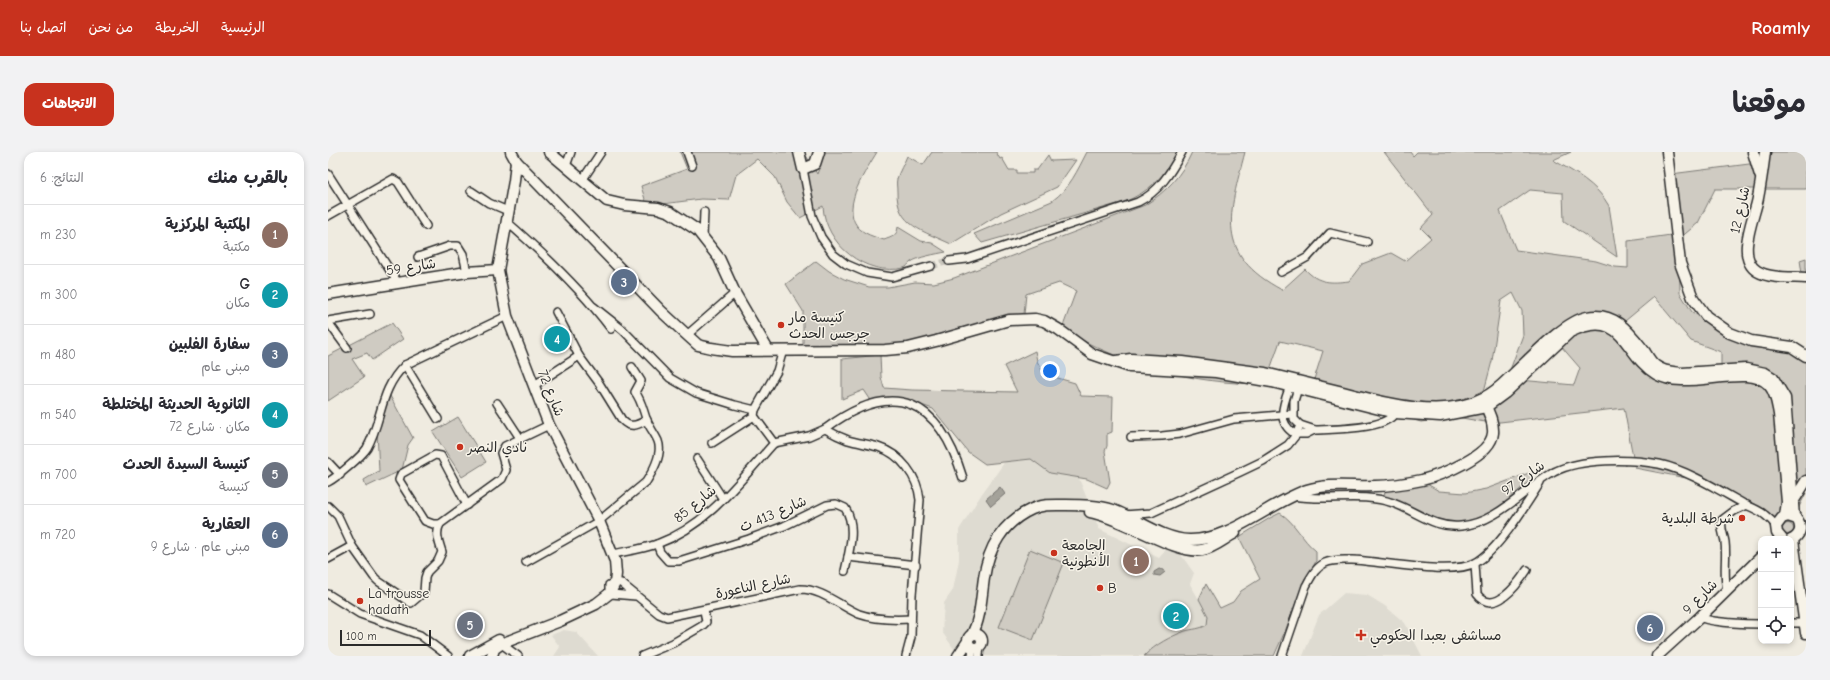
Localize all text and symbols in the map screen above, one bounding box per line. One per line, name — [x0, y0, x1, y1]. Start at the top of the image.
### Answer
text: Roamly — [1751, 17, 1810, 39]
text: اتصل بنا — [20, 19, 67, 36]
text: من نحن — [89, 19, 133, 36]
text: الخريطة — [155, 19, 199, 36]
text: الرئيسية — [221, 19, 265, 36]
button: الاتجاهات — [24, 83, 114, 126]
text: موقعنا — [1732, 87, 1806, 119]
text: بالقرب منك — [207, 168, 288, 187]
text: النتائج: 6 — [40, 170, 84, 185]
street label: شارع 12 — [1726, 185, 1755, 235]
text: المكتبة المركزية — [165, 215, 250, 233]
text: 230 m — [40, 227, 76, 242]
text: 1 — [272, 227, 278, 242]
text: مكتبة — [223, 239, 250, 254]
street label: شارع 59 — [385, 255, 437, 280]
pin: 3 — [611, 267, 637, 297]
text: G — [239, 275, 250, 293]
text: 300 m — [40, 287, 78, 302]
text: 2 — [272, 287, 278, 302]
text: مكان — [226, 295, 250, 310]
place label: كنيسة مار جرجس الحدث — [788, 309, 870, 342]
marker: كنيسة مار جرجس الحدث — [776, 320, 786, 330]
pin: 4 — [544, 324, 570, 354]
text: سفارة الفلبين — [169, 335, 250, 353]
text: 480 m — [40, 347, 76, 362]
text: 3 — [272, 347, 278, 362]
text: مبنى عام — [201, 359, 250, 374]
your location — [1040, 361, 1060, 381]
street label: شارع 72 — [533, 367, 568, 419]
text: الثانوية الحديثة المختلطة — [102, 395, 250, 413]
text: 540 m — [40, 407, 76, 422]
text: 4 — [272, 407, 278, 422]
text: مكان · شارع 72 — [169, 419, 250, 434]
place label: نادي النصر — [467, 439, 527, 458]
marker: نادي النصر — [455, 442, 465, 452]
text: كنيسة السيدة الحدث — [123, 455, 250, 473]
street label: شارع 97 — [1498, 457, 1549, 500]
text: 700 m — [40, 467, 77, 482]
text: 5 — [272, 467, 278, 482]
text: كنيسة — [219, 479, 250, 494]
street label: شارع 85 — [670, 482, 720, 527]
street label: شارع 413 ت — [737, 492, 810, 537]
place label: شرطة البلدية — [1662, 510, 1734, 527]
marker: شرطة البلدية — [1737, 513, 1747, 523]
text: العقارية — [202, 515, 250, 533]
text: 720 m — [40, 527, 76, 542]
text: 6 — [272, 527, 278, 542]
map controls — [1758, 536, 1794, 644]
button: + — [1758, 536, 1794, 572]
place label: الجامعة الأنطونية — [1062, 537, 1110, 571]
text: مبنى عام · شارع 9 — [151, 539, 250, 554]
pin: 1 — [1123, 546, 1149, 576]
marker: الجامعة الأنطونية — [1049, 548, 1059, 558]
street label: شارع الناعورة — [714, 570, 793, 603]
button: − — [1758, 572, 1794, 608]
street label: شارع 9 — [1679, 576, 1722, 619]
place label: B — [1108, 580, 1117, 597]
marker: B — [1095, 583, 1105, 593]
place label: La trousse hadath — [368, 585, 429, 618]
marker: La trousse hadath — [355, 596, 365, 606]
pin: 2 — [1163, 601, 1189, 631]
button: locate — [1758, 608, 1794, 644]
pin: 5 — [457, 610, 483, 640]
pin: 6 — [1637, 613, 1663, 643]
place label: مساشفى بعبدا الحكومي — [1370, 627, 1501, 648]
scale bar — [340, 628, 431, 647]
marker: مساشفى بعبدا الحكومي — [1355, 629, 1367, 641]
text: 100 m — [346, 630, 377, 643]

